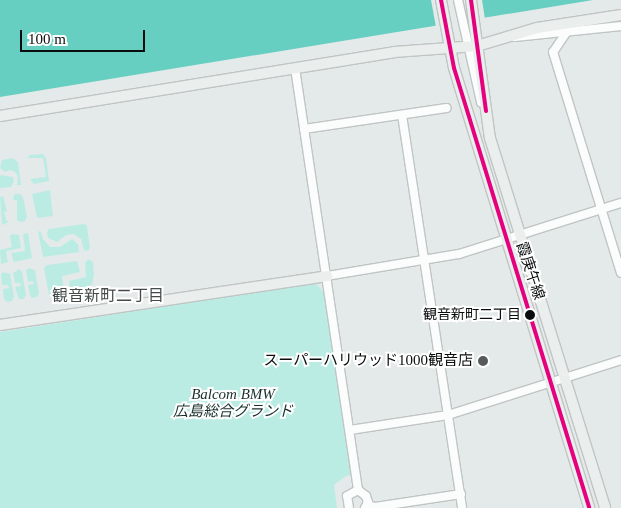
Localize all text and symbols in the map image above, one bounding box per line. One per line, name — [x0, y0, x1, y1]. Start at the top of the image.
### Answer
scale bar — [22, 20, 148, 52]
text: 100 m — [28, 31, 66, 47]
street label: 霞庚午線 — [512, 240, 548, 302]
district label: 観音新町二丁目 — [52, 286, 164, 306]
place label: 観音新町二丁目 — [423, 307, 521, 323]
marker: 観音新町二丁目 — [525, 310, 535, 320]
place label: スーパーハリウッド1000観音店 — [263, 352, 473, 370]
marker: スーパーハリウッド1000観音店 — [477, 355, 489, 367]
park label: Balcom BMW 広島総合グランド — [173, 385, 293, 420]

